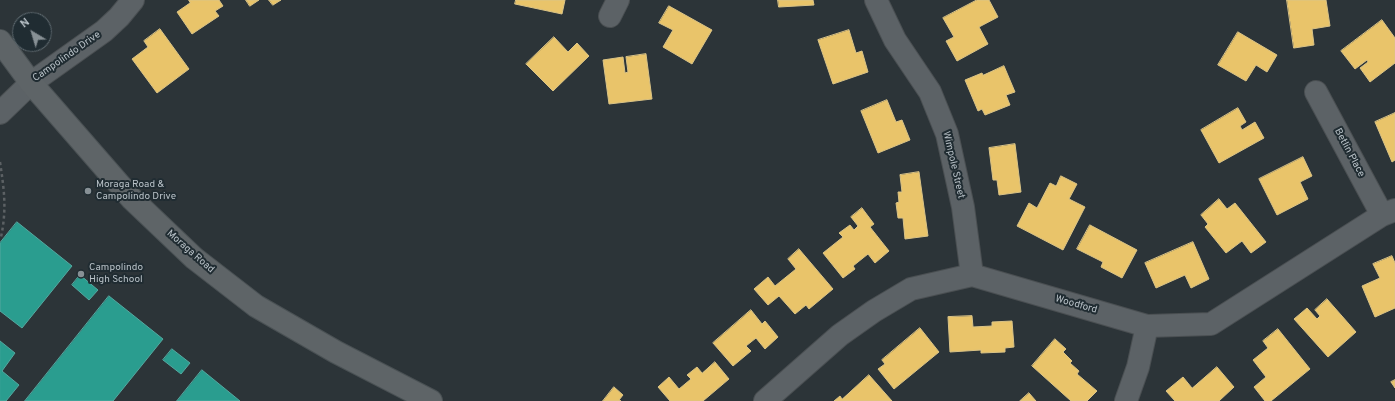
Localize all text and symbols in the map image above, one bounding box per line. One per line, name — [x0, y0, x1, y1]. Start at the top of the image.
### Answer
north arrow — [12, 12, 52, 52]
text: N — [18, 15, 33, 31]
street label: Campolindo Drive — [31, 29, 103, 85]
street label: Betlin Place — [1331, 127, 1367, 179]
street label: Wimpole Street — [939, 130, 967, 200]
place label: Moraga Road & Campolindo Drive — [96, 179, 176, 202]
marker: Moraga Road & Campolindo Drive — [83, 186, 93, 196]
street label: Moraga Road — [164, 228, 216, 276]
place label: Campolindo High School — [89, 262, 143, 286]
marker: Campolindo High School — [76, 269, 86, 279]
street label: Woodford — [1054, 293, 1098, 317]

